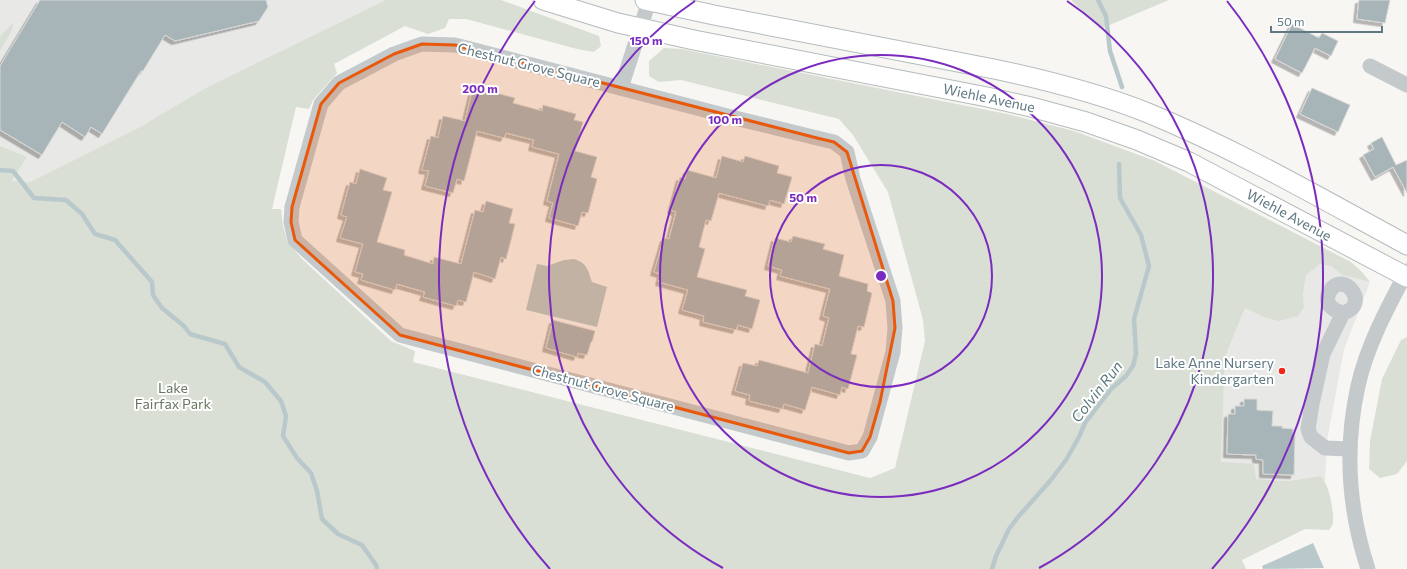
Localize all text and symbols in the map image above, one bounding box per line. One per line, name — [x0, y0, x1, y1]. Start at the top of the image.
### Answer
scale bar — [1271, 8, 1382, 34]
text: 50 m — [1277, 14, 1305, 28]
text: 150 m — [629, 33, 663, 47]
street label: Chestnut Grove Square — [456, 39, 602, 90]
street label: Wiehle Avenue — [942, 79, 1037, 116]
text: 200 m — [462, 81, 498, 95]
text: 100 m — [708, 112, 742, 126]
street label: Wiehle Avenue — [1244, 185, 1335, 244]
text: 50 m — [789, 190, 817, 204]
centre of rings — [874, 269, 888, 283]
place label: Lake Anne Nursery Kindergarten — [1155, 354, 1274, 387]
water label: Colvin Run — [1067, 357, 1126, 426]
street label: Chestnut Grove Square — [530, 360, 676, 415]
marker: Lake Anne Nursery Kindergarten — [1277, 366, 1287, 376]
park label: Lake Fairfax Park — [135, 379, 212, 412]

